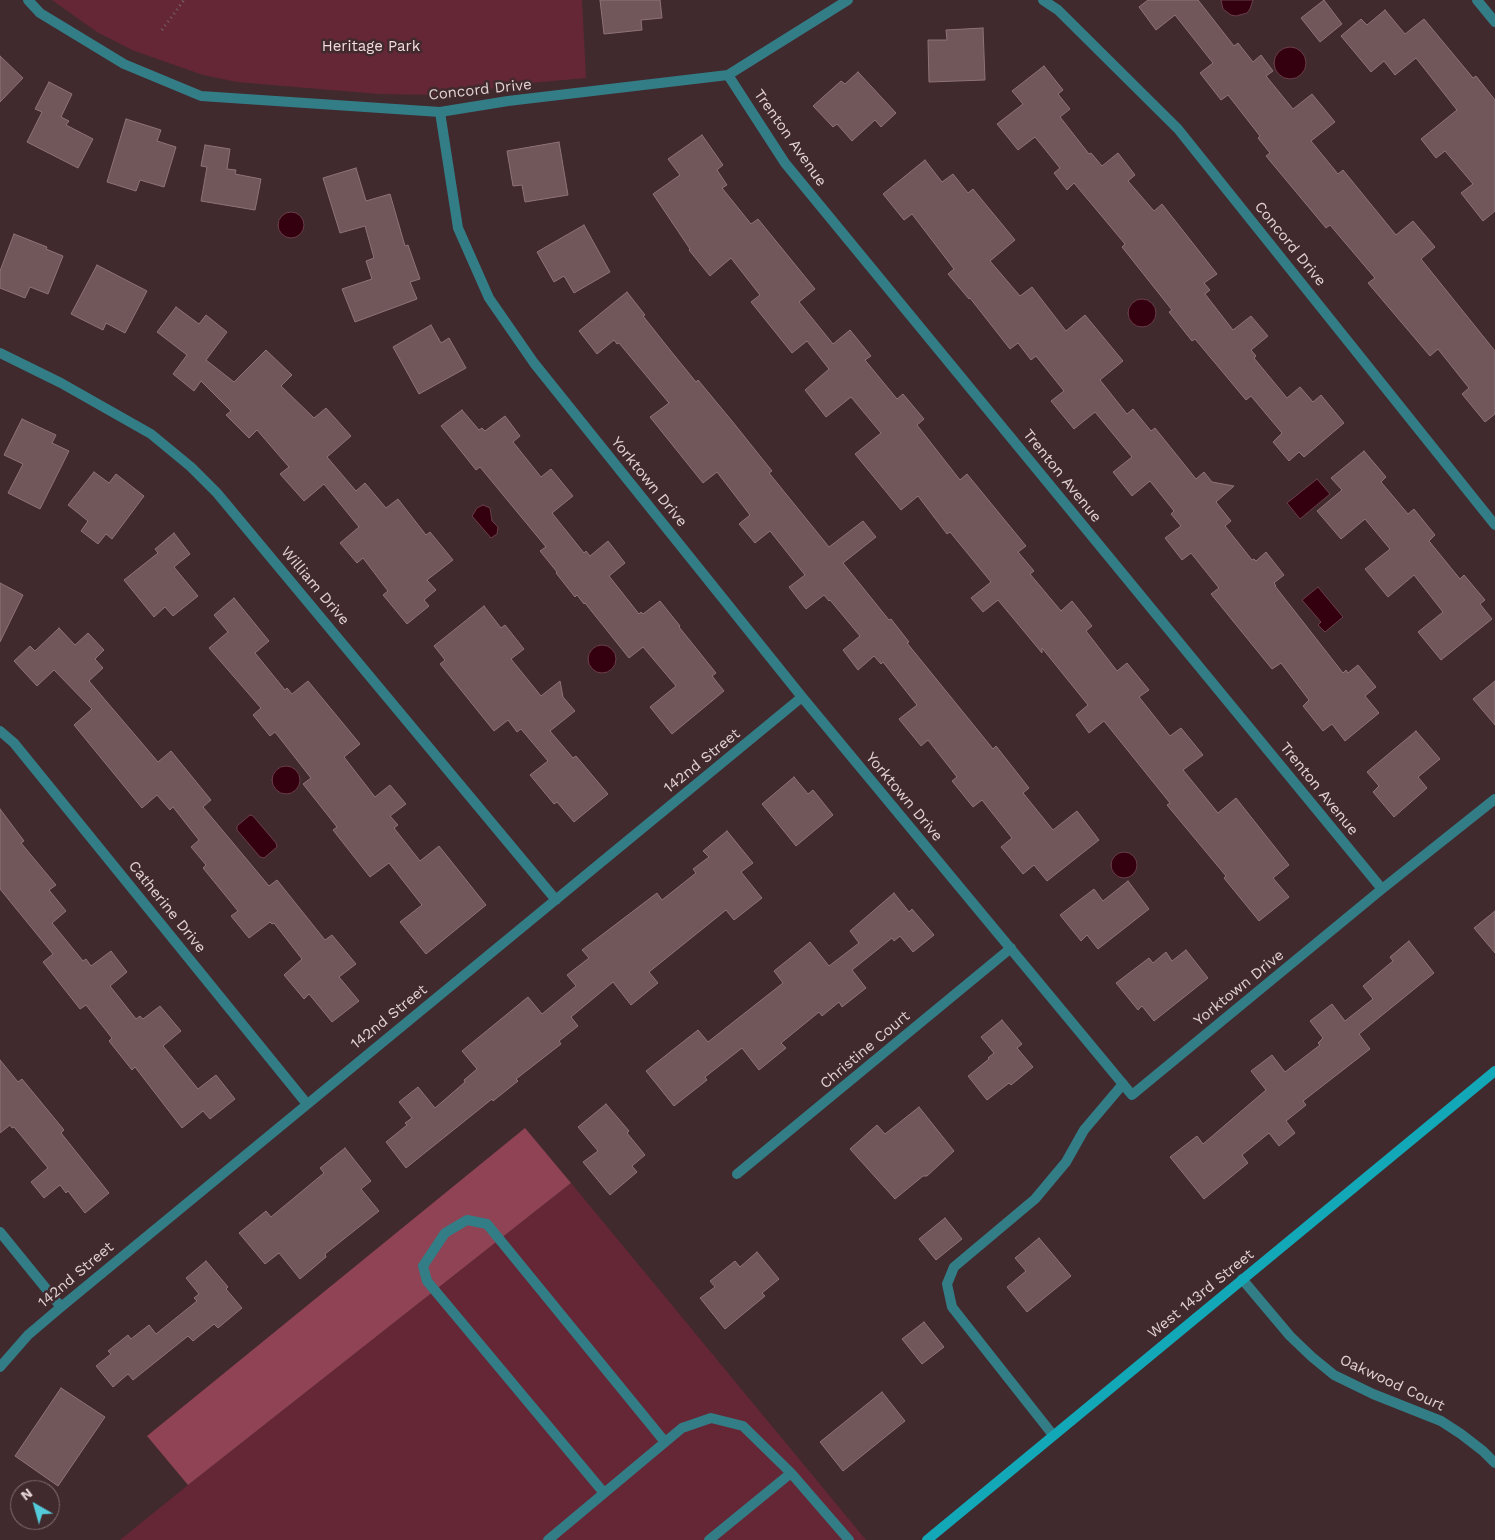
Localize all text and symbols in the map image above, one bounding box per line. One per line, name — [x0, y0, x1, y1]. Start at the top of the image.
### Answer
park label: Heritage Park — [322, 38, 420, 56]
street label: Concord Drive — [428, 76, 532, 104]
street label: Trenton Avenue — [750, 86, 830, 190]
street label: Concord Drive — [1250, 198, 1330, 290]
street label: Trenton Avenue — [1019, 426, 1105, 526]
street label: Yorktown Drive — [607, 433, 691, 531]
street label: William Drive — [277, 543, 353, 629]
street label: 142nd Street — [660, 725, 744, 797]
street label: Trenton Avenue — [1276, 739, 1362, 839]
street label: Yorktown Drive — [862, 749, 946, 845]
street label: Catherine Drive — [124, 857, 210, 957]
street label: Yorktown Drive — [1190, 946, 1288, 1030]
street label: 142nd Street — [347, 981, 431, 1053]
street label: Christine Court — [817, 1007, 913, 1093]
street label: 142nd Street — [35, 1238, 117, 1312]
street label: West 143rd Street — [1144, 1246, 1258, 1342]
street label: Oakwood Court — [1337, 1351, 1447, 1415]
north arrow — [10, 1480, 60, 1530]
text: N — [17, 1484, 35, 1503]

